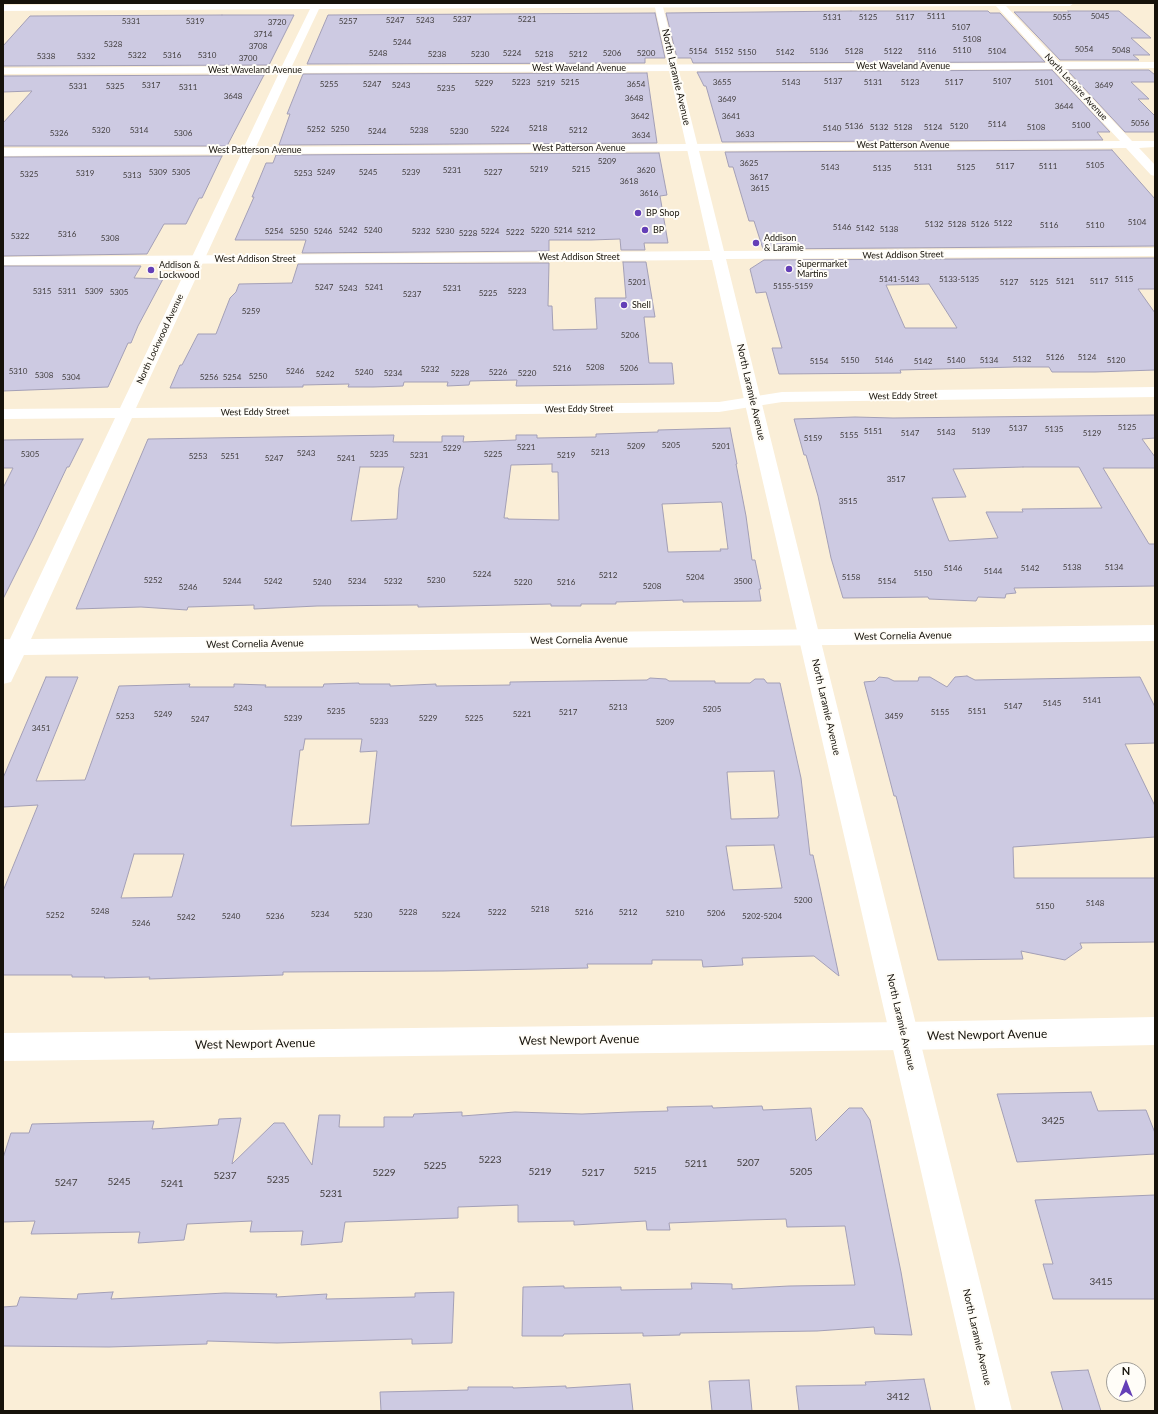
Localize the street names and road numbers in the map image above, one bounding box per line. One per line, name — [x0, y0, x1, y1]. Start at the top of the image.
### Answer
street label: North Laramie Avenue — [659, 28, 693, 126]
street label: North Leclaire Avenue — [1042, 51, 1110, 123]
street label: West Waveland Avenue — [856, 61, 950, 71]
street label: West Waveland Avenue — [532, 63, 626, 73]
street label: West Waveland Avenue — [208, 65, 302, 75]
street label: West Patterson Avenue — [857, 140, 949, 150]
street label: West Patterson Avenue — [533, 143, 625, 153]
street label: West Patterson Avenue — [209, 145, 301, 155]
street label: West Addison Street — [862, 249, 944, 261]
street label: West Addison Street — [538, 252, 620, 262]
street label: West Addison Street — [214, 254, 296, 264]
street label: North Lockwood Avenue — [134, 292, 186, 386]
street label: North Laramie Avenue — [734, 343, 768, 441]
street label: West Eddy Street — [869, 390, 937, 402]
street label: West Eddy Street — [545, 403, 613, 415]
street label: West Eddy Street — [221, 406, 289, 418]
street label: West Cornelia Avenue — [854, 629, 952, 643]
street label: West Cornelia Avenue — [530, 633, 628, 647]
street label: West Cornelia Avenue — [206, 637, 304, 651]
street label: North Laramie Avenue — [809, 658, 843, 756]
street label: North Laramie Avenue — [884, 973, 918, 1071]
street label: West Newport Avenue — [927, 1027, 1047, 1043]
street label: West Newport Avenue — [519, 1032, 639, 1048]
street label: West Newport Avenue — [195, 1036, 315, 1052]
street label: North Laramie Avenue — [960, 1288, 994, 1386]

